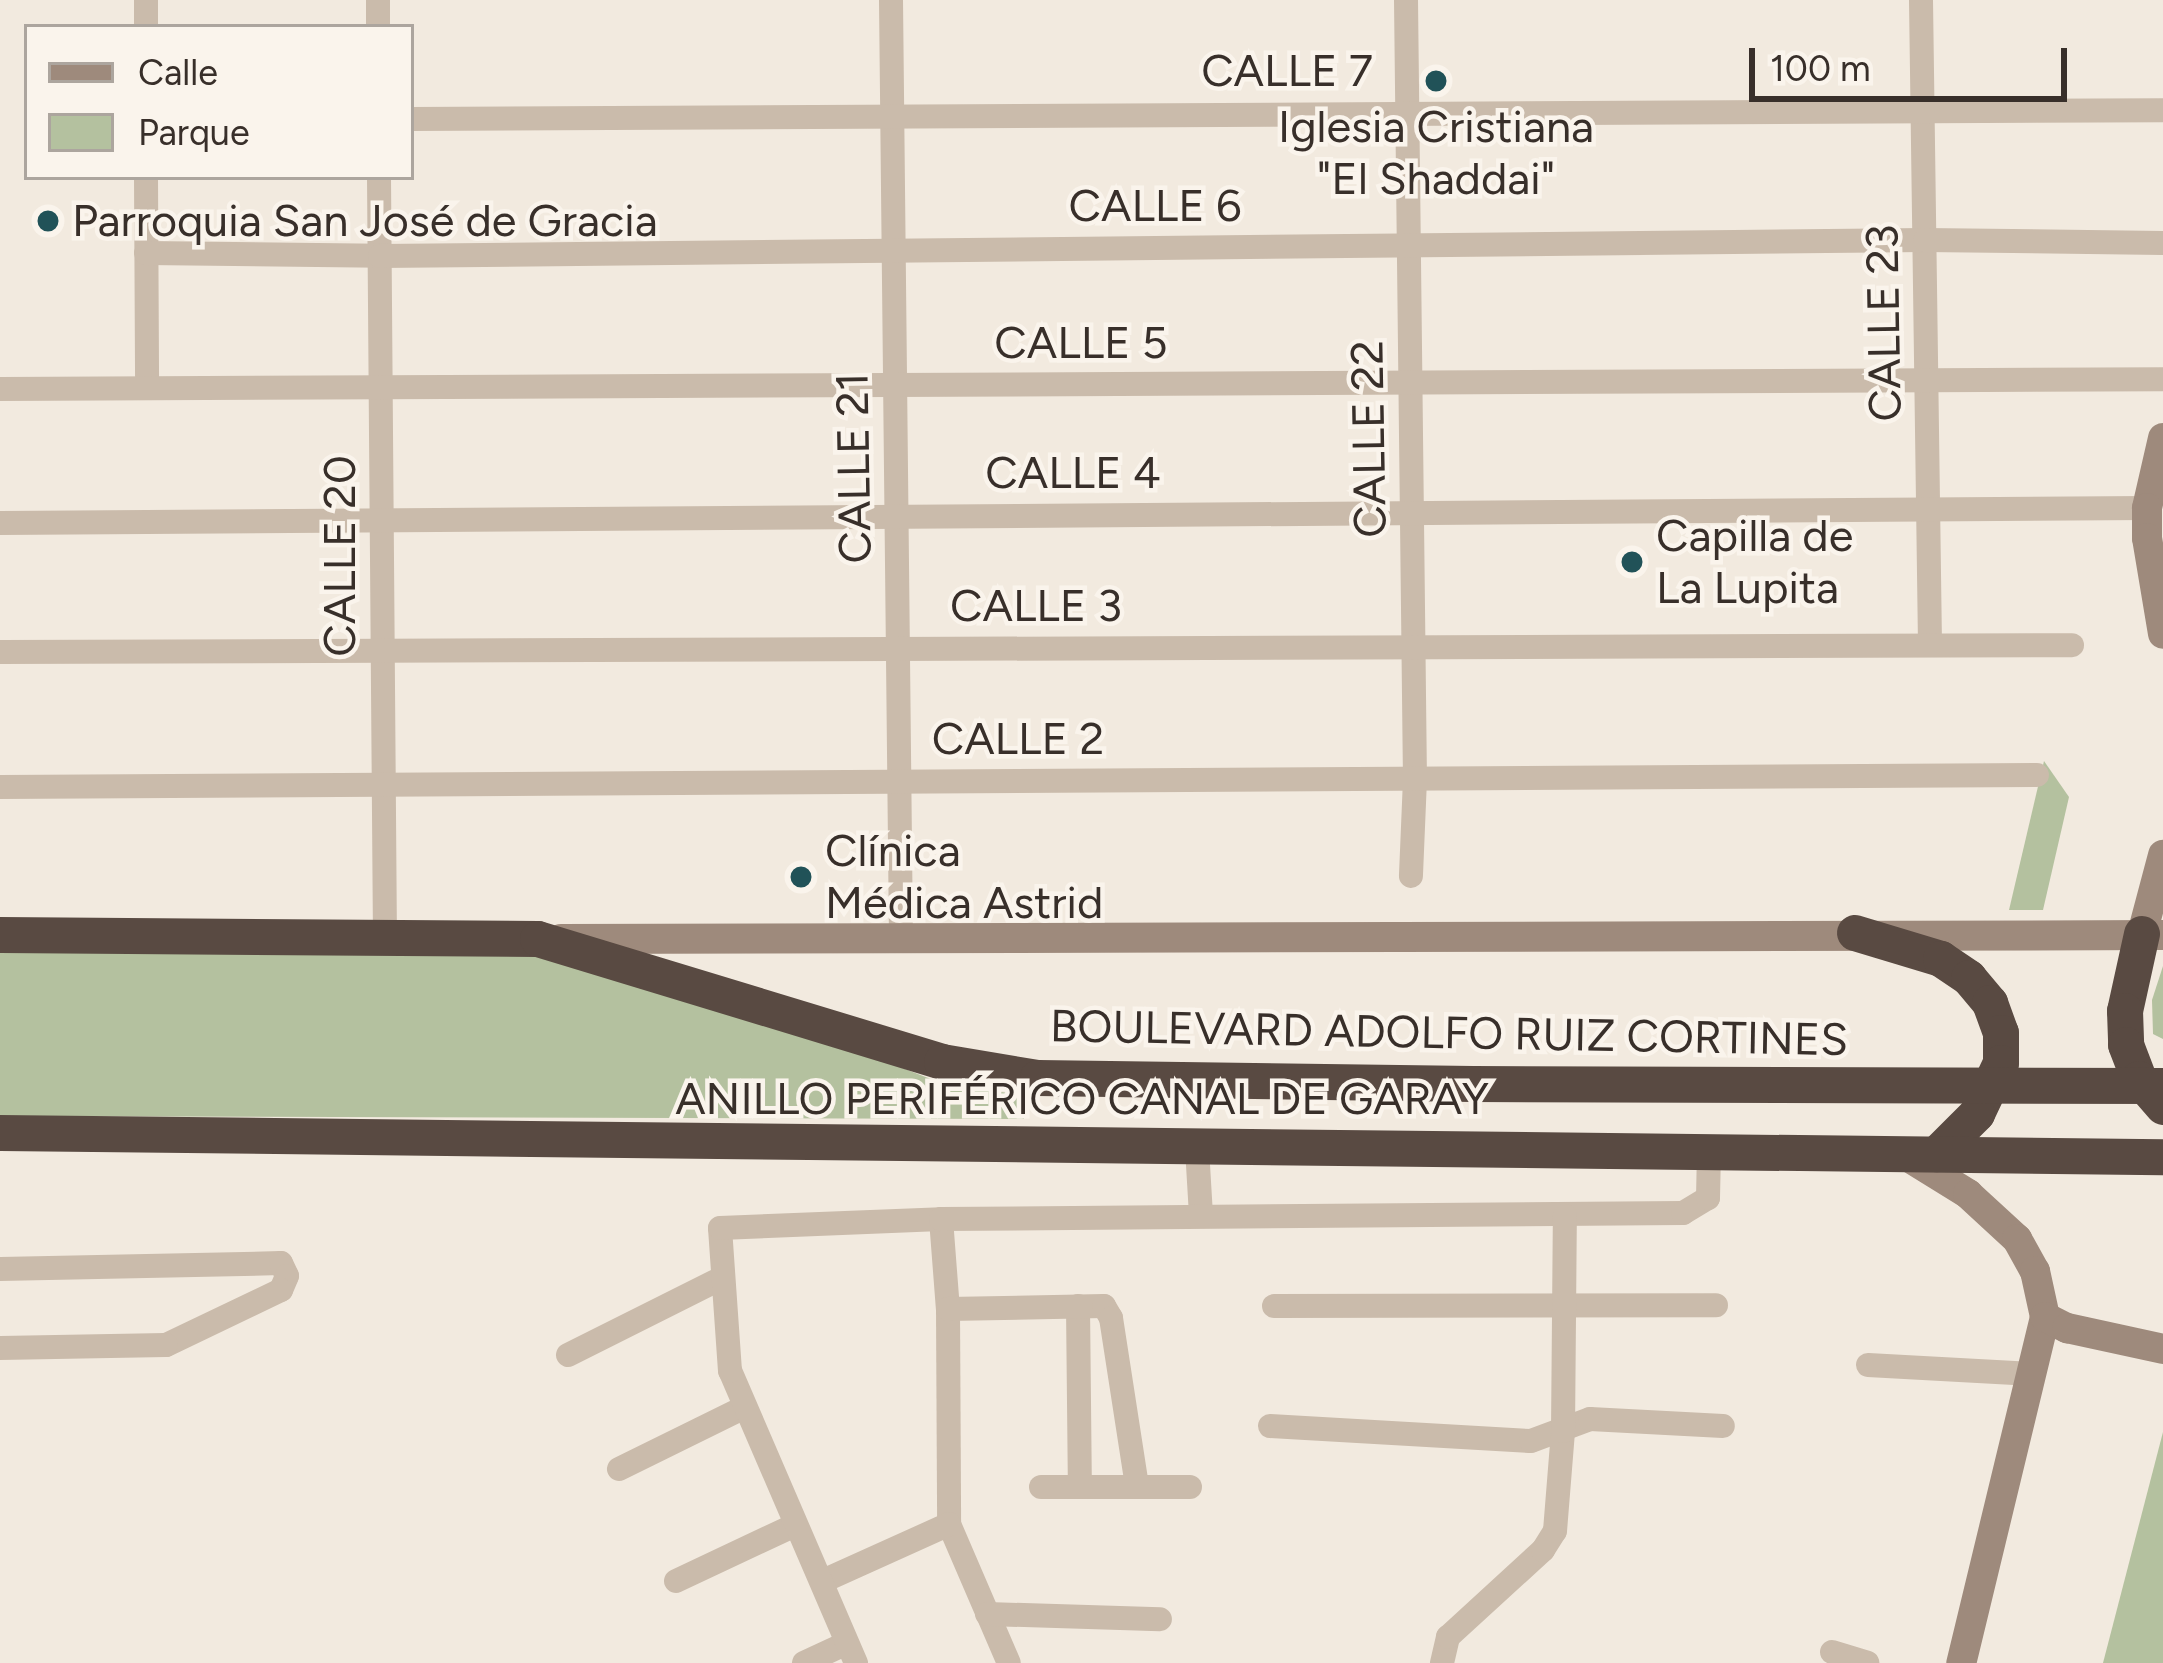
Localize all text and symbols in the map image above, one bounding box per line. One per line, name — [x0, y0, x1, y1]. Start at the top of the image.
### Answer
legend — [24, 24, 414, 180]
scale bar — [1755, 24, 2073, 98]
street label: CALLE 7 — [1201, 44, 1373, 98]
text: 100 m — [1770, 47, 1871, 90]
text: Calle — [138, 51, 218, 94]
marker: Iglesia Cristiana "El Shaddai" — [1423, 68, 1449, 94]
place label: Iglesia Cristiana "El Shaddai" — [1278, 100, 1594, 206]
text: Parque — [138, 111, 250, 154]
street label: CALLE 6 — [1069, 179, 1241, 233]
place label: Parroquia San José de Gracia — [72, 194, 658, 248]
marker: Parroquia San José de Gracia — [35, 208, 61, 234]
street label: CALLE 23 — [1855, 224, 1913, 422]
street label: CALLE 5 — [994, 316, 1168, 370]
street label: CALLE 22 — [1340, 340, 1398, 538]
street label: CALLE 21 — [825, 372, 883, 564]
street label: CALLE 4 — [985, 446, 1161, 500]
street label: CALLE 20 — [313, 455, 367, 657]
place label: Capilla de La Lupita — [1656, 509, 1853, 615]
marker: Capilla de La Lupita — [1619, 549, 1645, 575]
street label: CALLE 3 — [950, 579, 1122, 633]
street label: CALLE 2 — [932, 712, 1104, 766]
place label: Clínica Médica Astrid — [825, 824, 1103, 930]
marker: Clínica Médica Astrid — [788, 864, 814, 890]
street label: BOULEVARD ADOLFO RUIZ CORTINES — [1050, 999, 1848, 1067]
street label: ANILLO PERIFÉRICO CANAL DE GARAY — [675, 1072, 1489, 1126]

